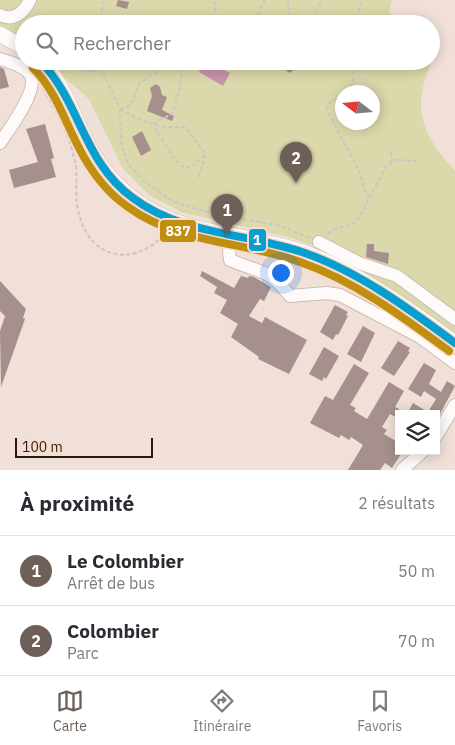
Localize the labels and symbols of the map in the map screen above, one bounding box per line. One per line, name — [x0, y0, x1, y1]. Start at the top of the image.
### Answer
north arrow — [335, 85, 380, 130]
pin: 2 — [280, 142, 312, 183]
pin: 1 — [211, 194, 243, 235]
line badge: 837 — [159, 219, 197, 243]
text: 837 — [165, 222, 191, 240]
line badge: 1 — [248, 228, 267, 252]
text: 1 — [253, 231, 262, 249]
your location — [268, 260, 294, 286]
scale bar — [15, 435, 152, 458]

